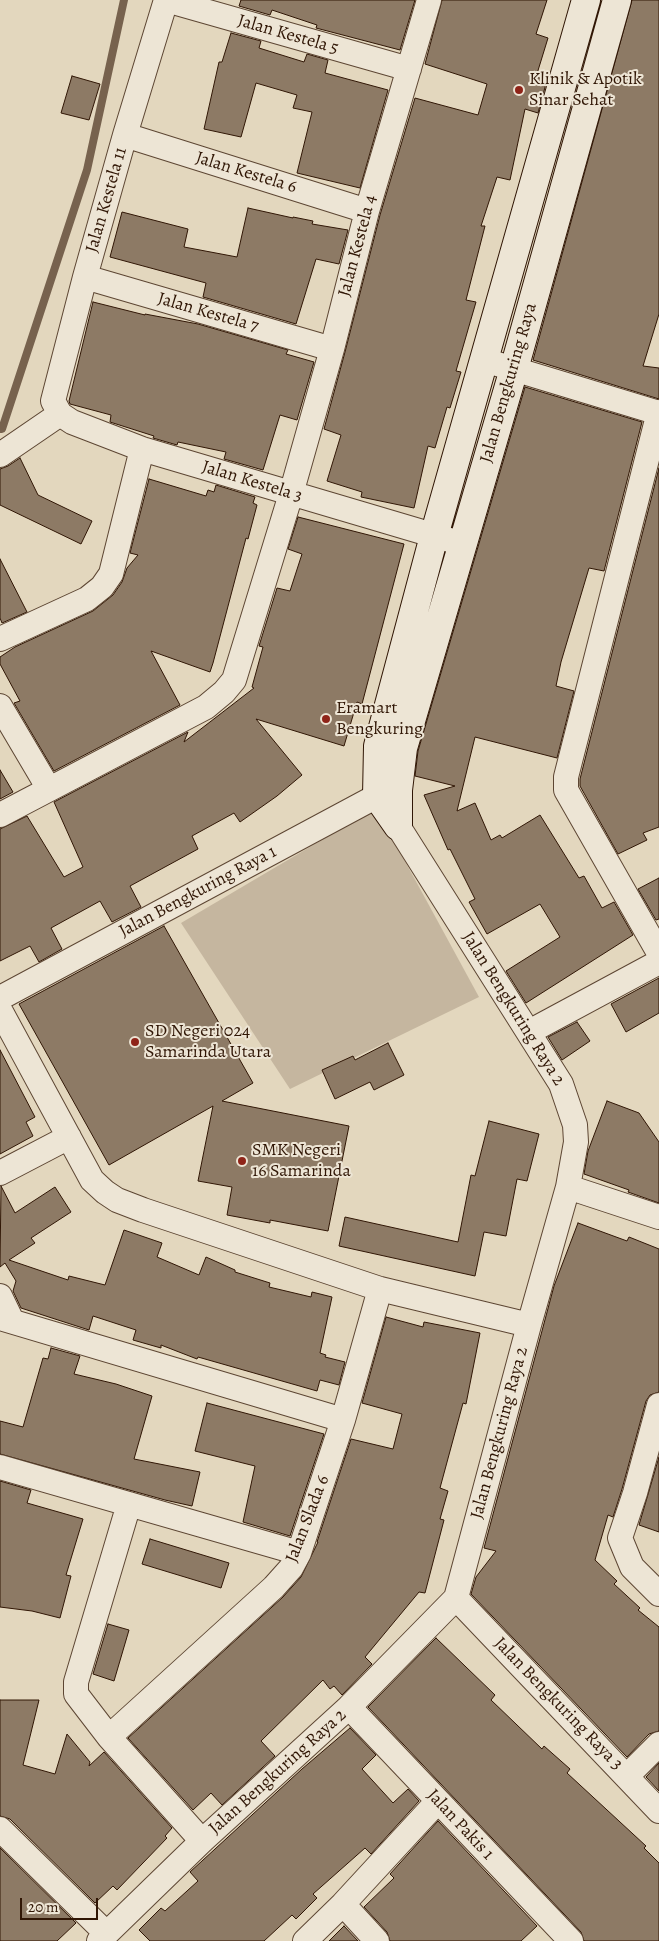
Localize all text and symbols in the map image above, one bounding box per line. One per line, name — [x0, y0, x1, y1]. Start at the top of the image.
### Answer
street label: Jalan Kestela 5 — [235, 10, 341, 60]
place label: Klinik & Apotik Sinar Sehat — [529, 69, 642, 112]
marker: Klinik & Apotik Sinar Sehat — [513, 84, 525, 96]
street label: Jalan Kestela 11 — [82, 145, 132, 255]
street label: Jalan Kestela 6 — [193, 147, 299, 199]
street label: Jalan Kestela 4 — [334, 193, 382, 299]
street label: Jalan Kestela 7 — [155, 288, 261, 338]
street label: Jalan Bengkuring Raya — [476, 301, 542, 465]
street label: Jalan Kestela 3 — [199, 456, 305, 508]
place label: Eramart Bengkuring — [336, 698, 423, 741]
marker: Eramart Bengkuring — [320, 713, 332, 725]
street label: Jalan Bengkuring Raya 1 — [116, 841, 280, 943]
street label: Jalan Bengkuring Raya 2 — [457, 928, 569, 1090]
place label: SD Negeri 024 Samarinda Utara — [145, 1021, 271, 1064]
marker: SD Negeri 024 Samarinda Utara — [129, 1036, 141, 1048]
place label: SMK Negeri 16 Samarinda — [252, 1140, 351, 1182]
marker: SMK Negeri 16 Samarinda — [236, 1155, 248, 1167]
street label: Jalan Bengkuring Raya 2 — [467, 1344, 533, 1522]
street label: Jalan Slada 6 — [281, 1472, 335, 1566]
street label: Jalan Bengkuring Raya 3 — [489, 1633, 627, 1775]
street label: Jalan Bengkuring Raya 2 — [205, 1705, 351, 1839]
street label: Jalan Pakis 1 — [422, 1785, 498, 1865]
scale bar — [22, 1888, 100, 1920]
text: 20 m — [28, 1897, 59, 1917]

